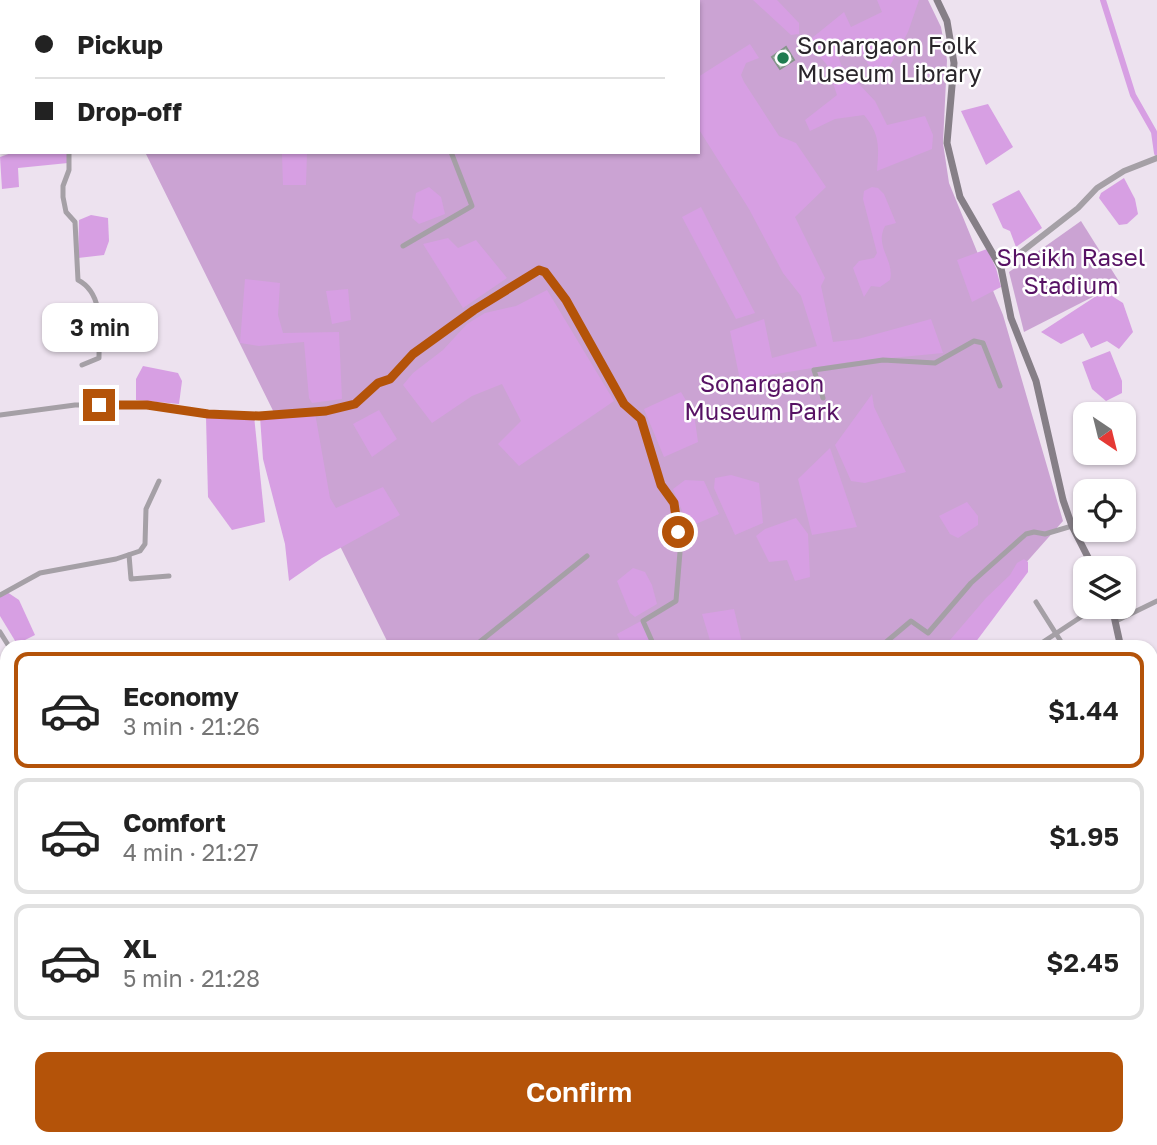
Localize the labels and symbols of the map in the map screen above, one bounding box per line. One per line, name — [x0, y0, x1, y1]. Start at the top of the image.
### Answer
place label: Sonargaon Folk Museum Library — [797, 30, 982, 87]
marker: Sonargaon Folk Museum Library — [775, 50, 791, 66]
park label: Sheikh Rasel Stadium — [997, 242, 1145, 299]
callout: 3 min — [41, 304, 157, 352]
park label: Sonargaon Museum Park — [684, 368, 840, 425]
route end — [83, 389, 115, 421]
north arrow — [1073, 402, 1136, 466]
route start — [662, 516, 694, 548]

